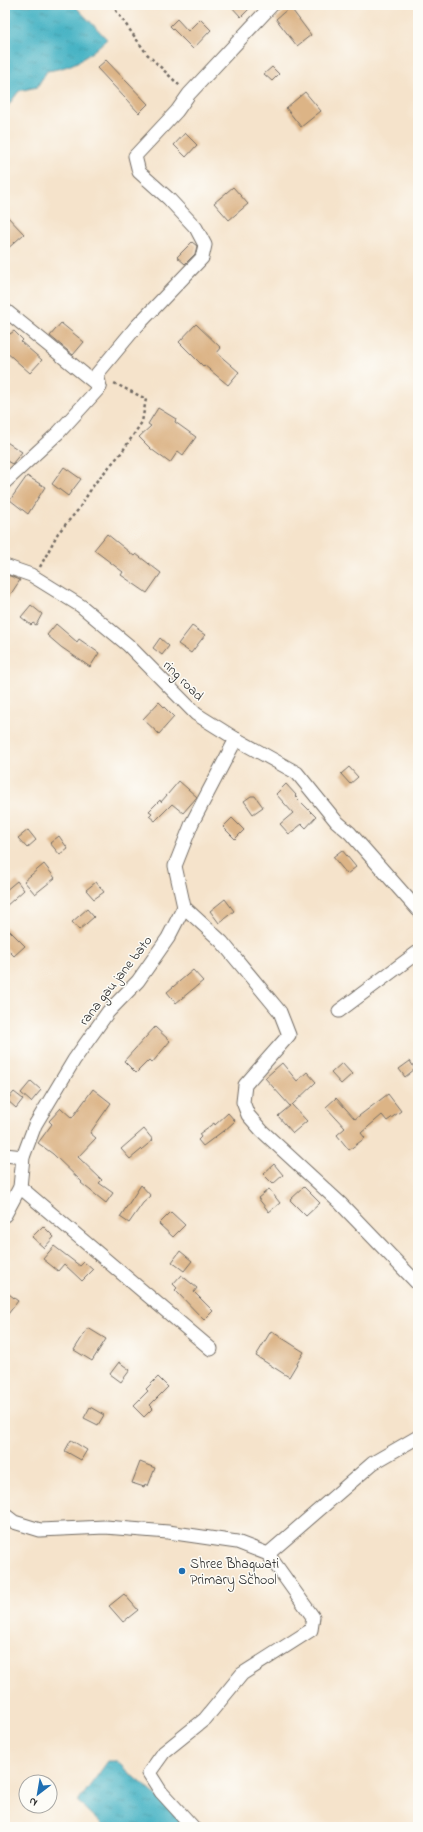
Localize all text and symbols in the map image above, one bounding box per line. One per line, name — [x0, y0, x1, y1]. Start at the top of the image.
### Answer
street label: ring road — [157, 656, 208, 707]
street label: rana gau jane bato — [74, 931, 159, 1031]
place label: Shree Bhagwati Primary School — [190, 1554, 279, 1592]
marker: Shree Bhagwati Primary School — [177, 1566, 187, 1576]
north arrow — [18, 1774, 58, 1814]
text: N — [26, 1793, 41, 1810]

